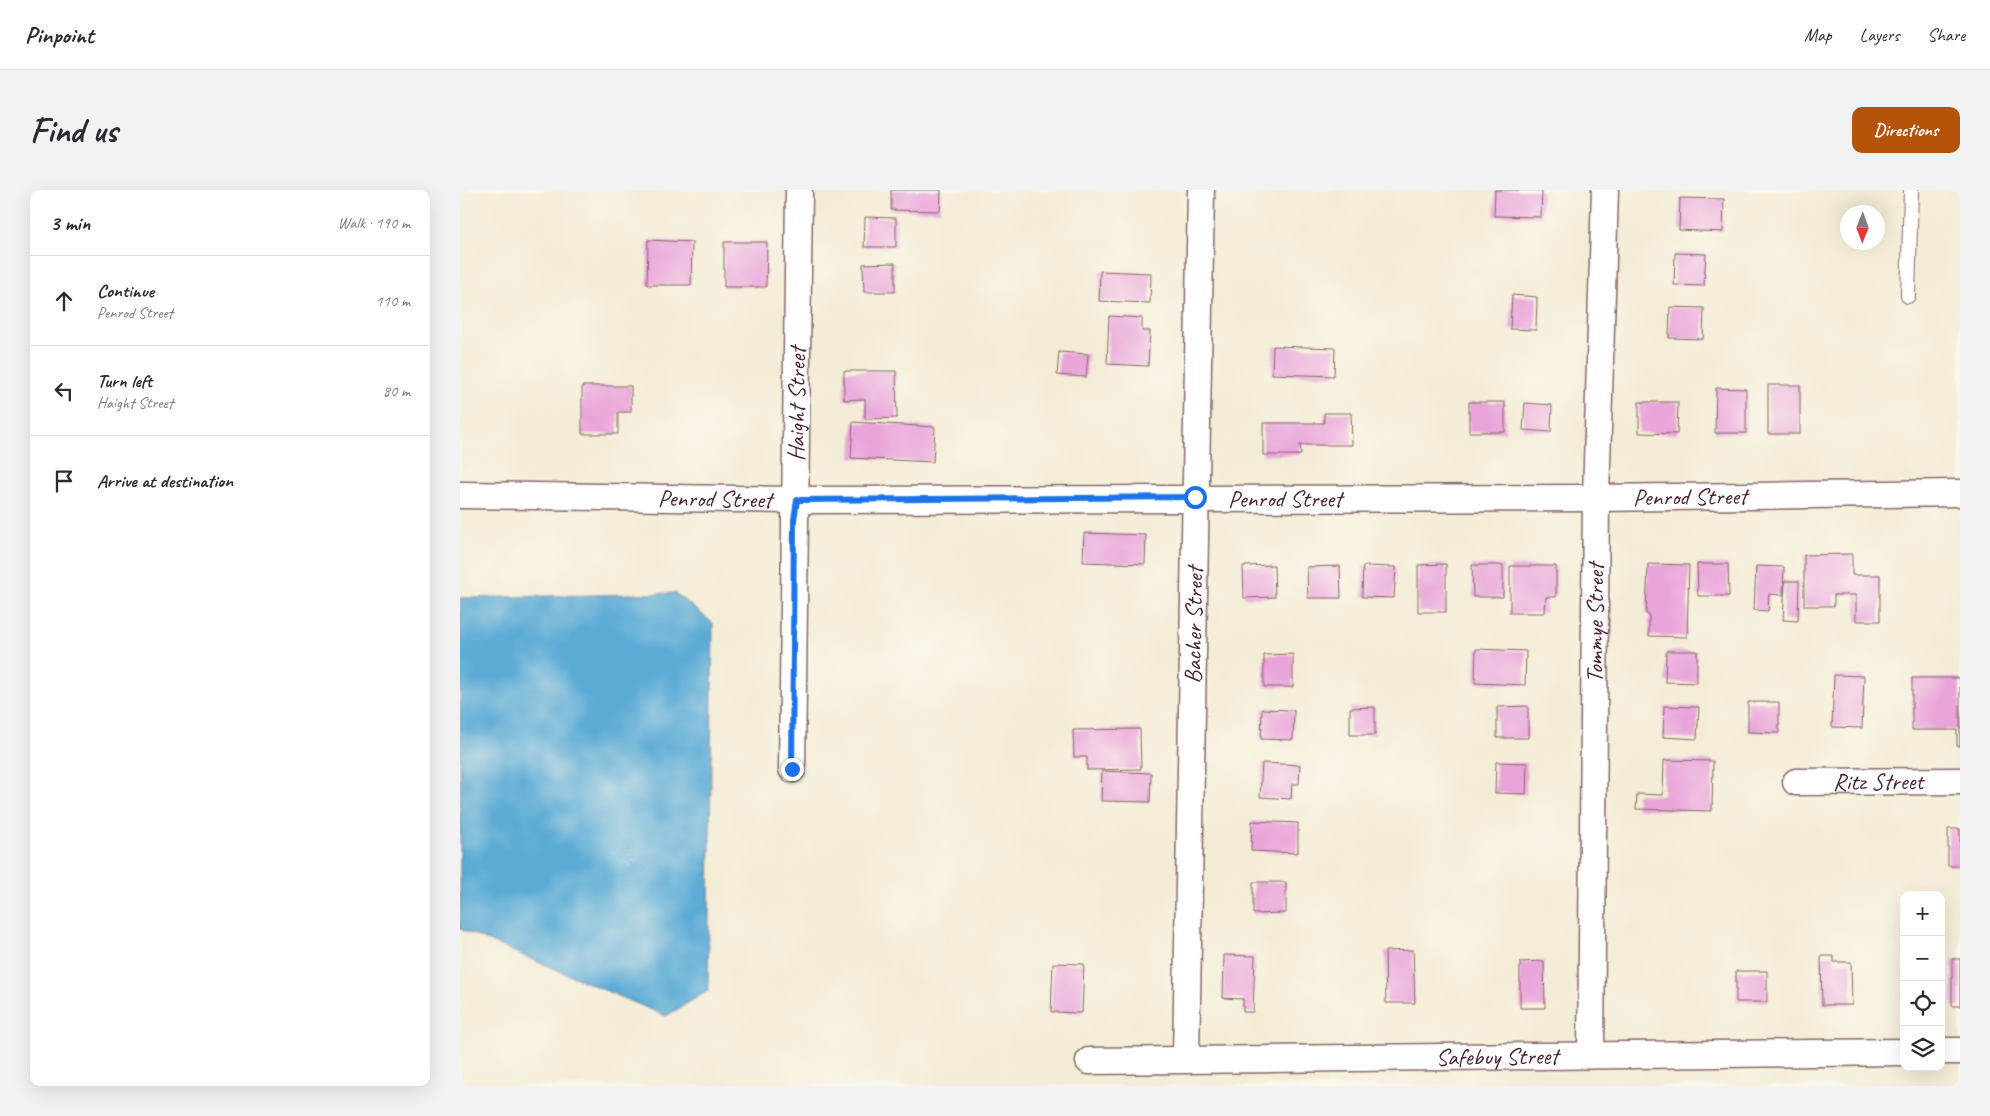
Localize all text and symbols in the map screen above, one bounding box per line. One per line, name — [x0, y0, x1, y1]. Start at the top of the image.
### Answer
text: Pinpoint — [25, 20, 94, 50]
text: Map — [1804, 24, 1832, 46]
text: Layers — [1860, 24, 1899, 46]
text: Share — [1927, 24, 1965, 46]
button: Directions — [1852, 107, 1960, 153]
text: Find us — [30, 108, 117, 153]
north arrow — [1840, 205, 1885, 250]
text: 3 min — [50, 210, 90, 236]
text: Walk · 190 m — [338, 213, 410, 233]
text: Continue — [97, 279, 154, 303]
icon: ahead — [50, 287, 78, 315]
text: 110 m — [376, 291, 410, 311]
text: Penrod Street — [97, 303, 173, 323]
street label: Haight Street — [781, 344, 812, 461]
text: Turn left — [97, 369, 152, 393]
icon: left — [50, 377, 78, 405]
text: 80 m — [383, 381, 410, 401]
text: Haight Street — [97, 393, 173, 413]
icon: arrive — [50, 467, 78, 495]
text: Arrive at destination — [97, 469, 233, 493]
street label: Penrod Street — [1633, 481, 1750, 512]
street label: Penrod Street — [658, 483, 775, 515]
street label: Penrod Street — [1228, 484, 1345, 514]
route start — [1184, 486, 1207, 509]
street label: Tommye Street — [1579, 560, 1610, 683]
street label: Bacher Street — [1177, 563, 1210, 684]
route end — [781, 758, 804, 781]
street label: Ritz Street — [1833, 766, 1925, 797]
map controls — [1900, 891, 1945, 1071]
button: + — [1900, 891, 1945, 936]
button: − — [1900, 936, 1945, 981]
button: locate — [1900, 981, 1945, 1026]
button: layers — [1900, 1026, 1945, 1071]
street label: Safebuy Street — [1436, 1041, 1561, 1072]

